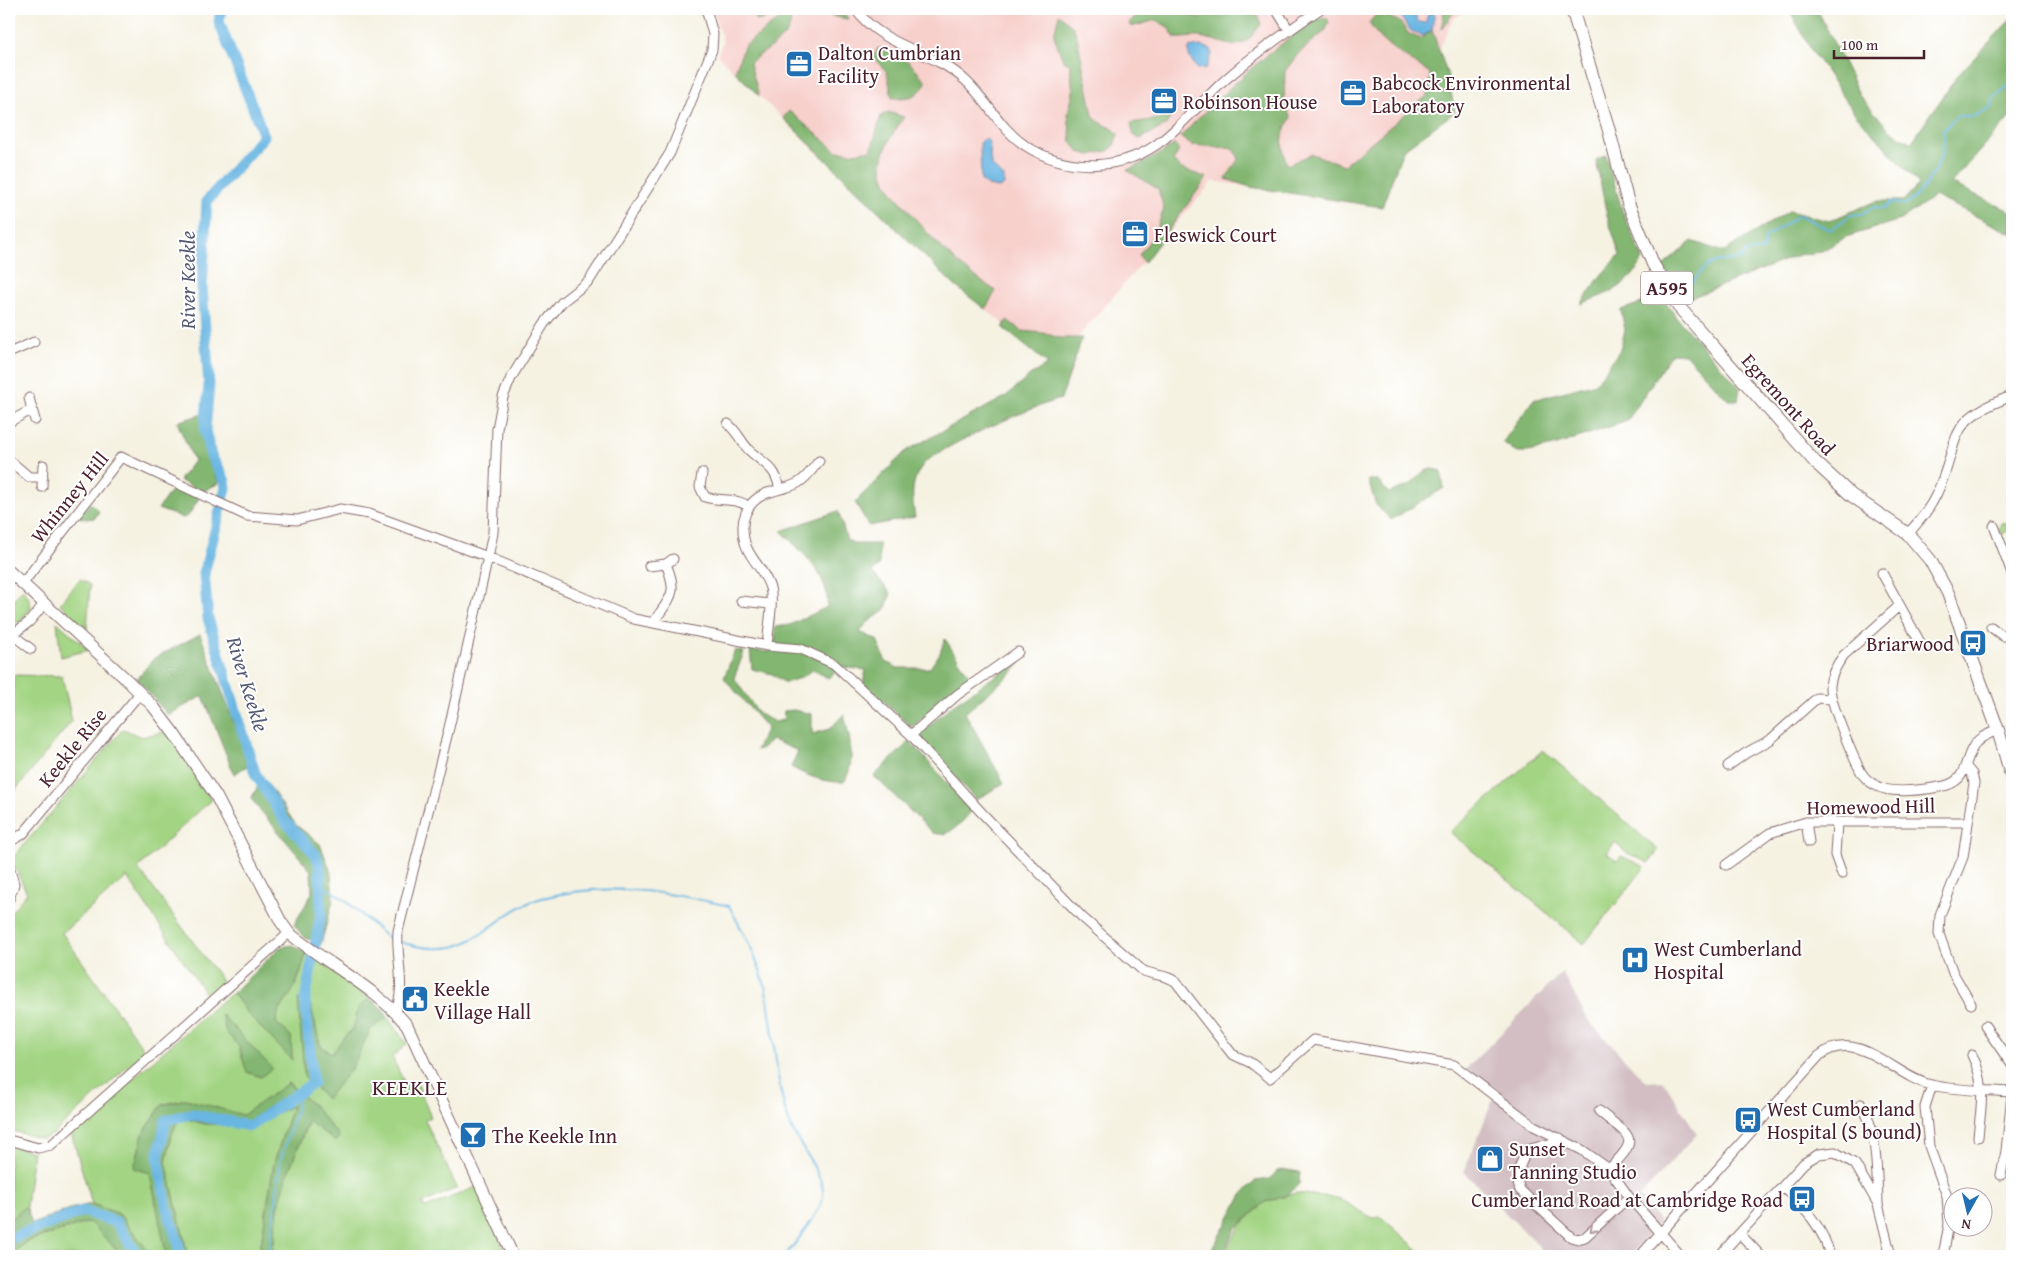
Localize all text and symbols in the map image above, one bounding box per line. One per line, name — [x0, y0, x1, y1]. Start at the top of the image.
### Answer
scale bar — [1834, 28, 1924, 60]
text: 100 m — [1841, 34, 1879, 55]
place label: Dalton Cumbrian Facility — [818, 38, 961, 90]
office icon: Dalton Cumbrian Facility — [784, 49, 814, 79]
place label: Babcock Environmental Laboratory — [1372, 68, 1571, 120]
office icon: Babcock Environmental Laboratory — [1338, 78, 1368, 108]
office icon: Robinson House — [1149, 86, 1179, 116]
place label: Robinson House — [1183, 87, 1317, 116]
office icon: Fleswick Court — [1120, 219, 1150, 249]
place label: Fleswick Court — [1154, 220, 1277, 249]
water label: River Keekle — [172, 231, 203, 330]
road number: A595 — [1641, 272, 1693, 304]
street label: Egremont Road — [1735, 347, 1843, 462]
street label: Whinney Hill — [23, 445, 115, 549]
bus stop icon: Briarwood — [1958, 628, 1988, 658]
place label: Briarwood — [1866, 629, 1954, 658]
water label: River Keekle — [219, 632, 277, 736]
street label: Keekle Rise — [31, 701, 113, 793]
street label: Homewood Hill — [1806, 790, 1936, 822]
place label: West Cumberland Hospital — [1654, 934, 1802, 986]
hospital icon: West Cumberland Hospital — [1620, 945, 1650, 975]
place label: Keekle Village Hall — [434, 974, 531, 1026]
public building icon: Keekle Village Hall — [400, 984, 430, 1014]
district label: KEEKLE — [372, 1071, 448, 1103]
place label: West Cumberland Hospital (S bound) — [1767, 1094, 1922, 1146]
bus stop icon: West Cumberland Hospital (S bound) — [1733, 1105, 1763, 1135]
bar icon: The Keekle Inn — [458, 1120, 488, 1150]
place label: The Keekle Inn — [492, 1121, 617, 1150]
place label: Sunset Tanning Studio — [1509, 1134, 1637, 1186]
shop icon: Sunset Tanning Studio — [1475, 1144, 1505, 1174]
bus stop icon: Cumberland Road at Cambridge Road — [1787, 1184, 1817, 1214]
place label: Cumberland Road at Cambridge Road — [1471, 1185, 1783, 1214]
north arrow — [1944, 1188, 1994, 1238]
text: N — [1960, 1214, 1972, 1235]
one-way arrow — [1589, 1223, 1598, 1232]

